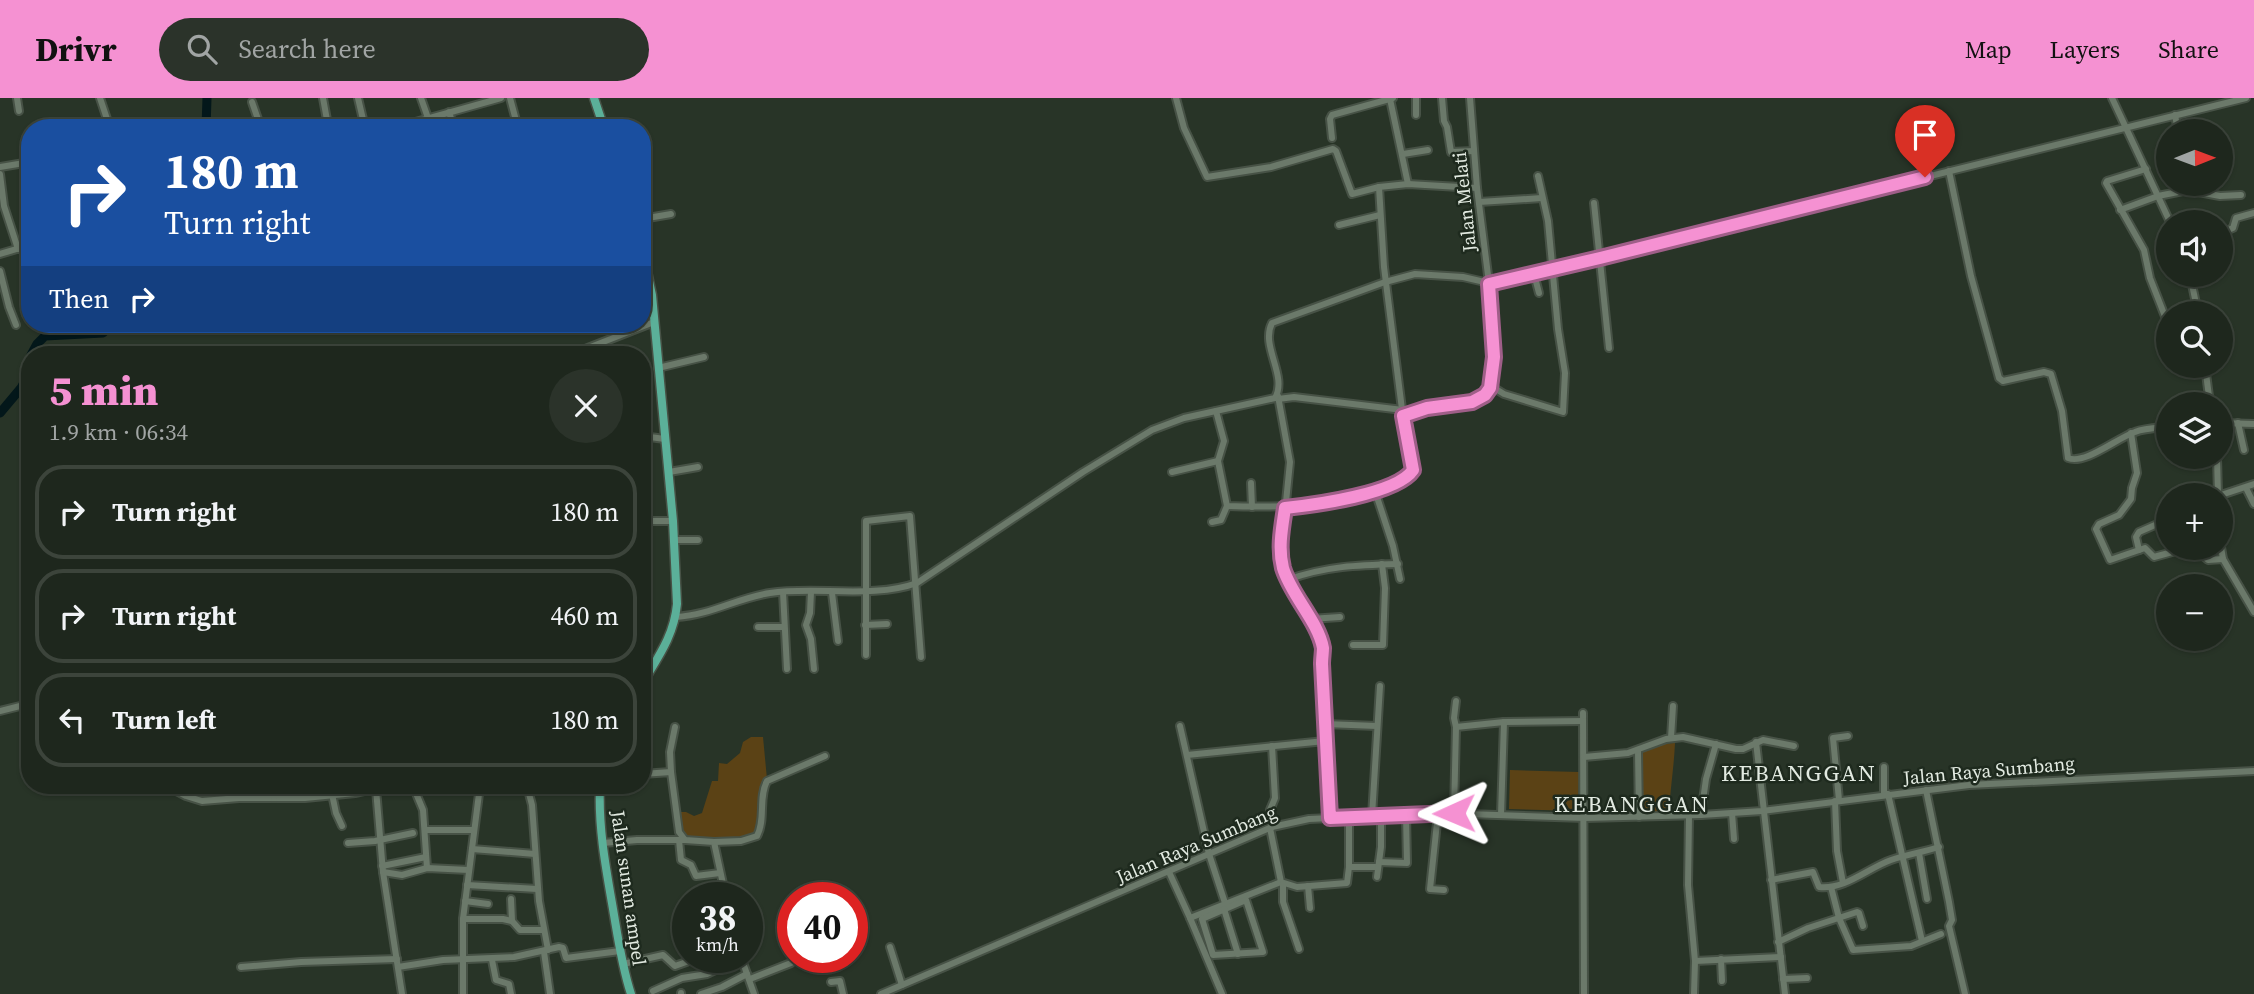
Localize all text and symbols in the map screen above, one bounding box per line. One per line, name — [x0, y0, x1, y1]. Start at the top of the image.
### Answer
search box — [159, 18, 649, 81]
text: Drivr — [35, 27, 117, 72]
icon: search — [183, 30, 221, 68]
text: Search here — [239, 31, 376, 67]
text: Map — [1965, 33, 2012, 66]
text: Layers — [2050, 33, 2120, 66]
text: Share — [2158, 33, 2219, 66]
pin — [1895, 105, 1955, 177]
icon: arrive — [1906, 116, 1944, 154]
north arrow — [2156, 119, 2233, 196]
map controls — [2156, 119, 2233, 651]
text: 180 m — [164, 137, 299, 204]
icon: right — [49, 147, 140, 238]
street label: Jalan Melati — [1446, 150, 1482, 254]
text: Turn right — [164, 201, 310, 245]
button: sound — [2156, 210, 2233, 287]
icon: right — [123, 280, 161, 318]
text: Then — [49, 281, 109, 317]
button: search — [2156, 301, 2233, 378]
text: 5 min — [49, 361, 159, 419]
button: close — [549, 369, 623, 443]
button: layers — [2156, 392, 2233, 469]
text: 1.9 km · 06:34 — [49, 416, 188, 448]
button: + — [2156, 483, 2233, 560]
icon: right — [53, 493, 91, 531]
text: Turn right — [112, 494, 236, 530]
text: 180 m — [551, 494, 619, 530]
button: − — [2156, 574, 2233, 651]
icon: right — [53, 597, 91, 635]
text: Turn right — [112, 598, 236, 634]
text: 460 m — [551, 598, 619, 634]
icon: left — [53, 701, 91, 739]
text: Turn left — [112, 702, 216, 738]
text: 180 m — [551, 702, 619, 738]
street label: Jalan Raya Sumbang — [1901, 750, 2076, 791]
district label: KEBANGGAN — [1721, 757, 1877, 789]
position arrow — [1417, 776, 1491, 850]
district label: KEBANGGAN — [1554, 788, 1710, 820]
street label: Jalan Raya Sumbang — [1111, 798, 1281, 890]
street label: Jalan sunan ampel — [605, 808, 653, 968]
speed limit sign: 40 — [777, 882, 868, 973]
text: 38 — [699, 894, 736, 942]
text: km/h — [696, 932, 739, 957]

